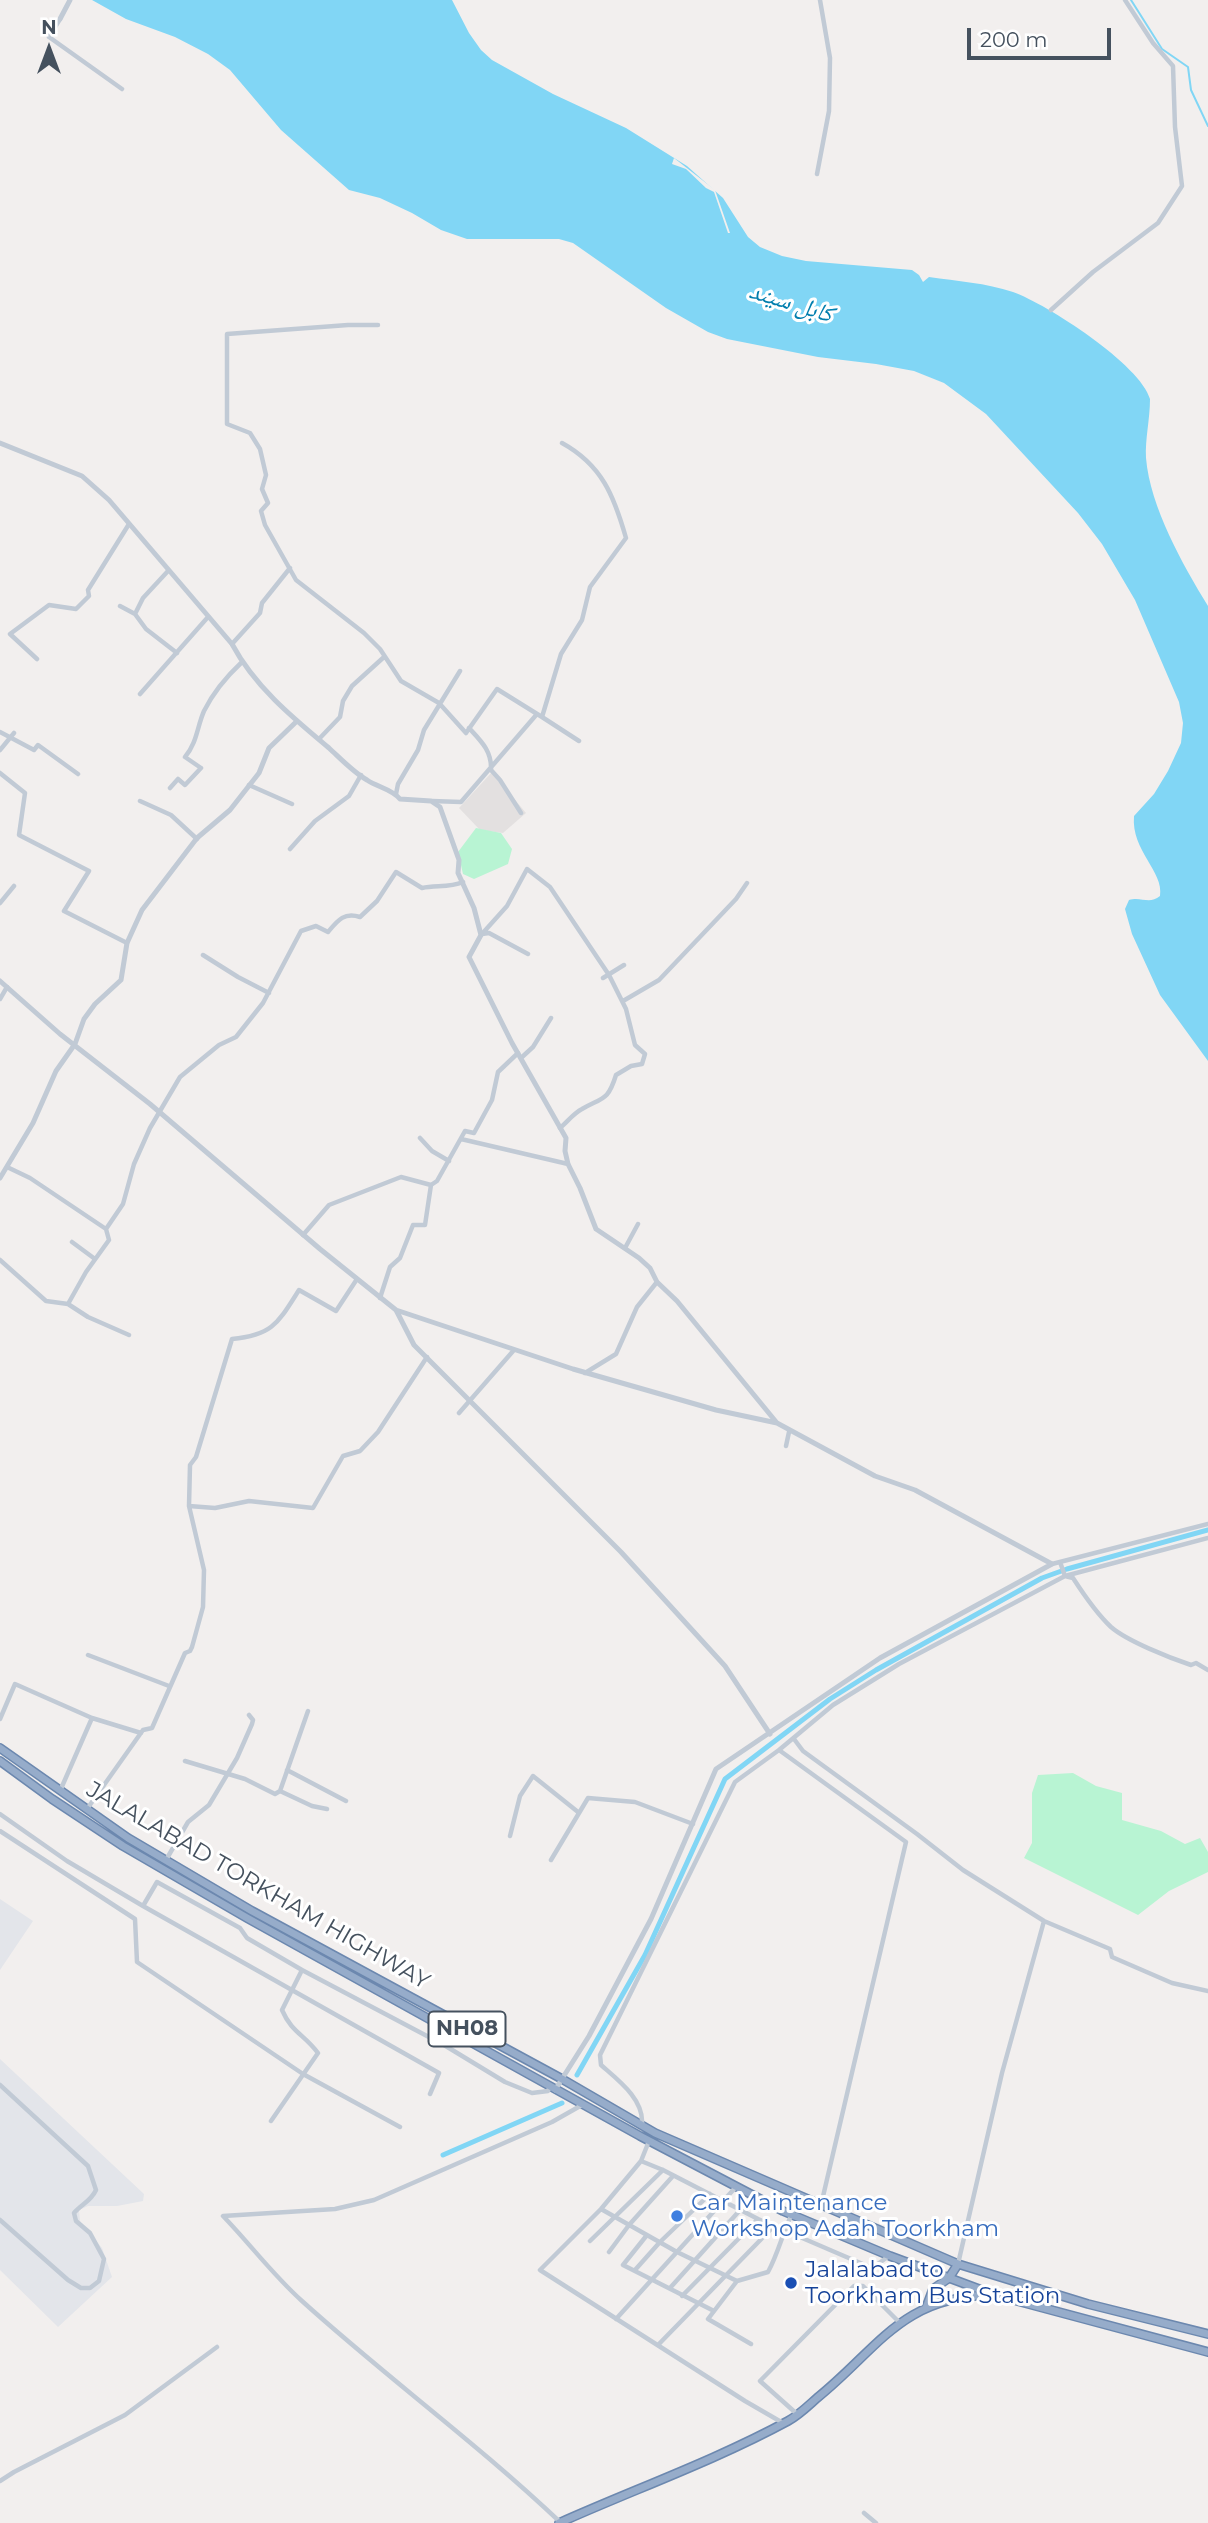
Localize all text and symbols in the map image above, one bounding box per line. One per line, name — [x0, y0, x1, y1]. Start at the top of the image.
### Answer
north arrow — [14, 14, 84, 84]
scale bar — [970, 14, 1114, 58]
text: N — [41, 16, 57, 39]
text: 200 m — [980, 27, 1047, 52]
water label: کابل سيند — [746, 277, 836, 329]
street label: JALALABAD TORKHAM HIGHWAY — [82, 1776, 434, 1996]
road number: NH08 — [428, 2011, 505, 2046]
place label: Car Maintenance Workshop Adah Toorkham — [691, 2189, 999, 2243]
marker: Car Maintenance Workshop Adah Toorkham — [669, 2208, 685, 2224]
place label: Jalalabad to Toorkham Bus Station — [805, 2256, 1060, 2310]
marker: Jalalabad to Toorkham Bus Station — [783, 2275, 799, 2291]

